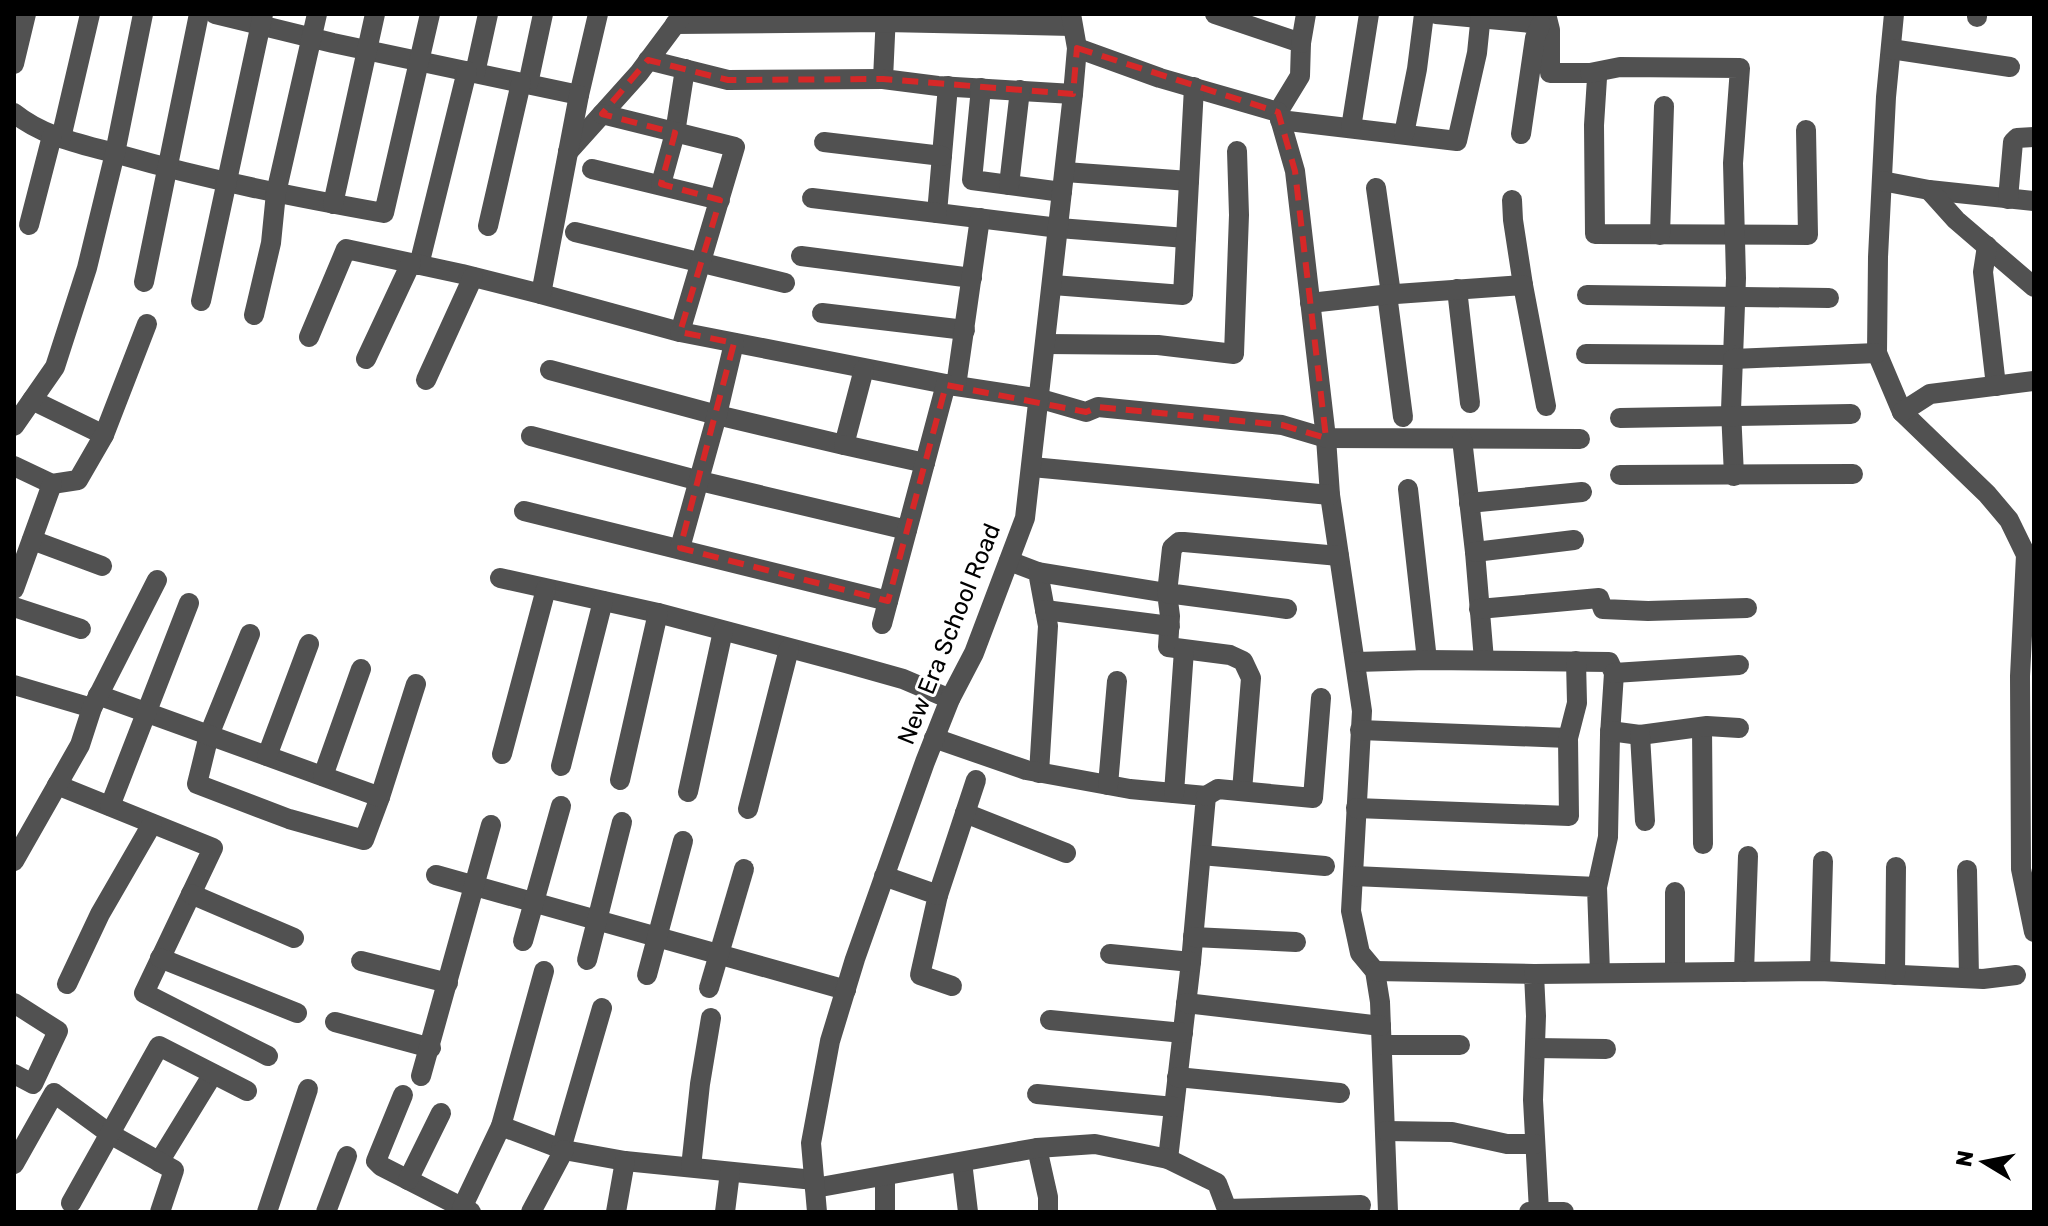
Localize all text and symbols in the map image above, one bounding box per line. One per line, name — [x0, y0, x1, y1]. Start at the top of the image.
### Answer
street label: New Era School Road — [892, 519, 1006, 749]
north arrow — [1944, 1122, 2024, 1202]
text: N — [1950, 1148, 1979, 1169]

